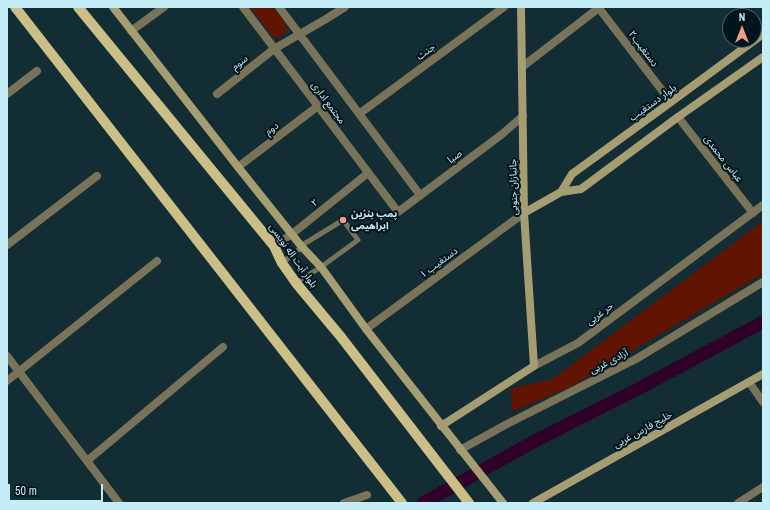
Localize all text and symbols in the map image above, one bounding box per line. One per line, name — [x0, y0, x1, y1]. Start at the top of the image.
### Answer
north arrow — [722, 8, 762, 48]
text: N — [739, 10, 745, 24]
street label: دستغیب۲ — [626, 29, 660, 69]
street label: جنت — [414, 41, 438, 63]
street label: سوم — [229, 53, 251, 73]
street label: مجتمع اداری — [308, 80, 348, 126]
street label: بلوار دستغیب — [627, 82, 679, 124]
street label: دوم — [263, 120, 281, 138]
street label: عباس محمدی — [701, 133, 745, 185]
street label: صبا — [445, 148, 465, 166]
street label: جانبازان جنوبی — [508, 158, 520, 216]
street label: ۲ — [309, 197, 321, 209]
place label: پمپ بنزین ابراهیمی — [351, 208, 397, 232]
marker: پمپ بنزین ابراهیمی — [338, 215, 348, 225]
street label: بلوار آیت اله نویسی — [266, 222, 320, 290]
street label: دستغیب ۱ — [418, 245, 460, 281]
street label: حر غربی — [584, 300, 616, 328]
street label: آزادی غربی — [588, 347, 630, 377]
street label: خلیج فارس غربی — [612, 409, 674, 451]
scale bar — [10, 476, 105, 502]
text: 50 m — [15, 483, 37, 499]

